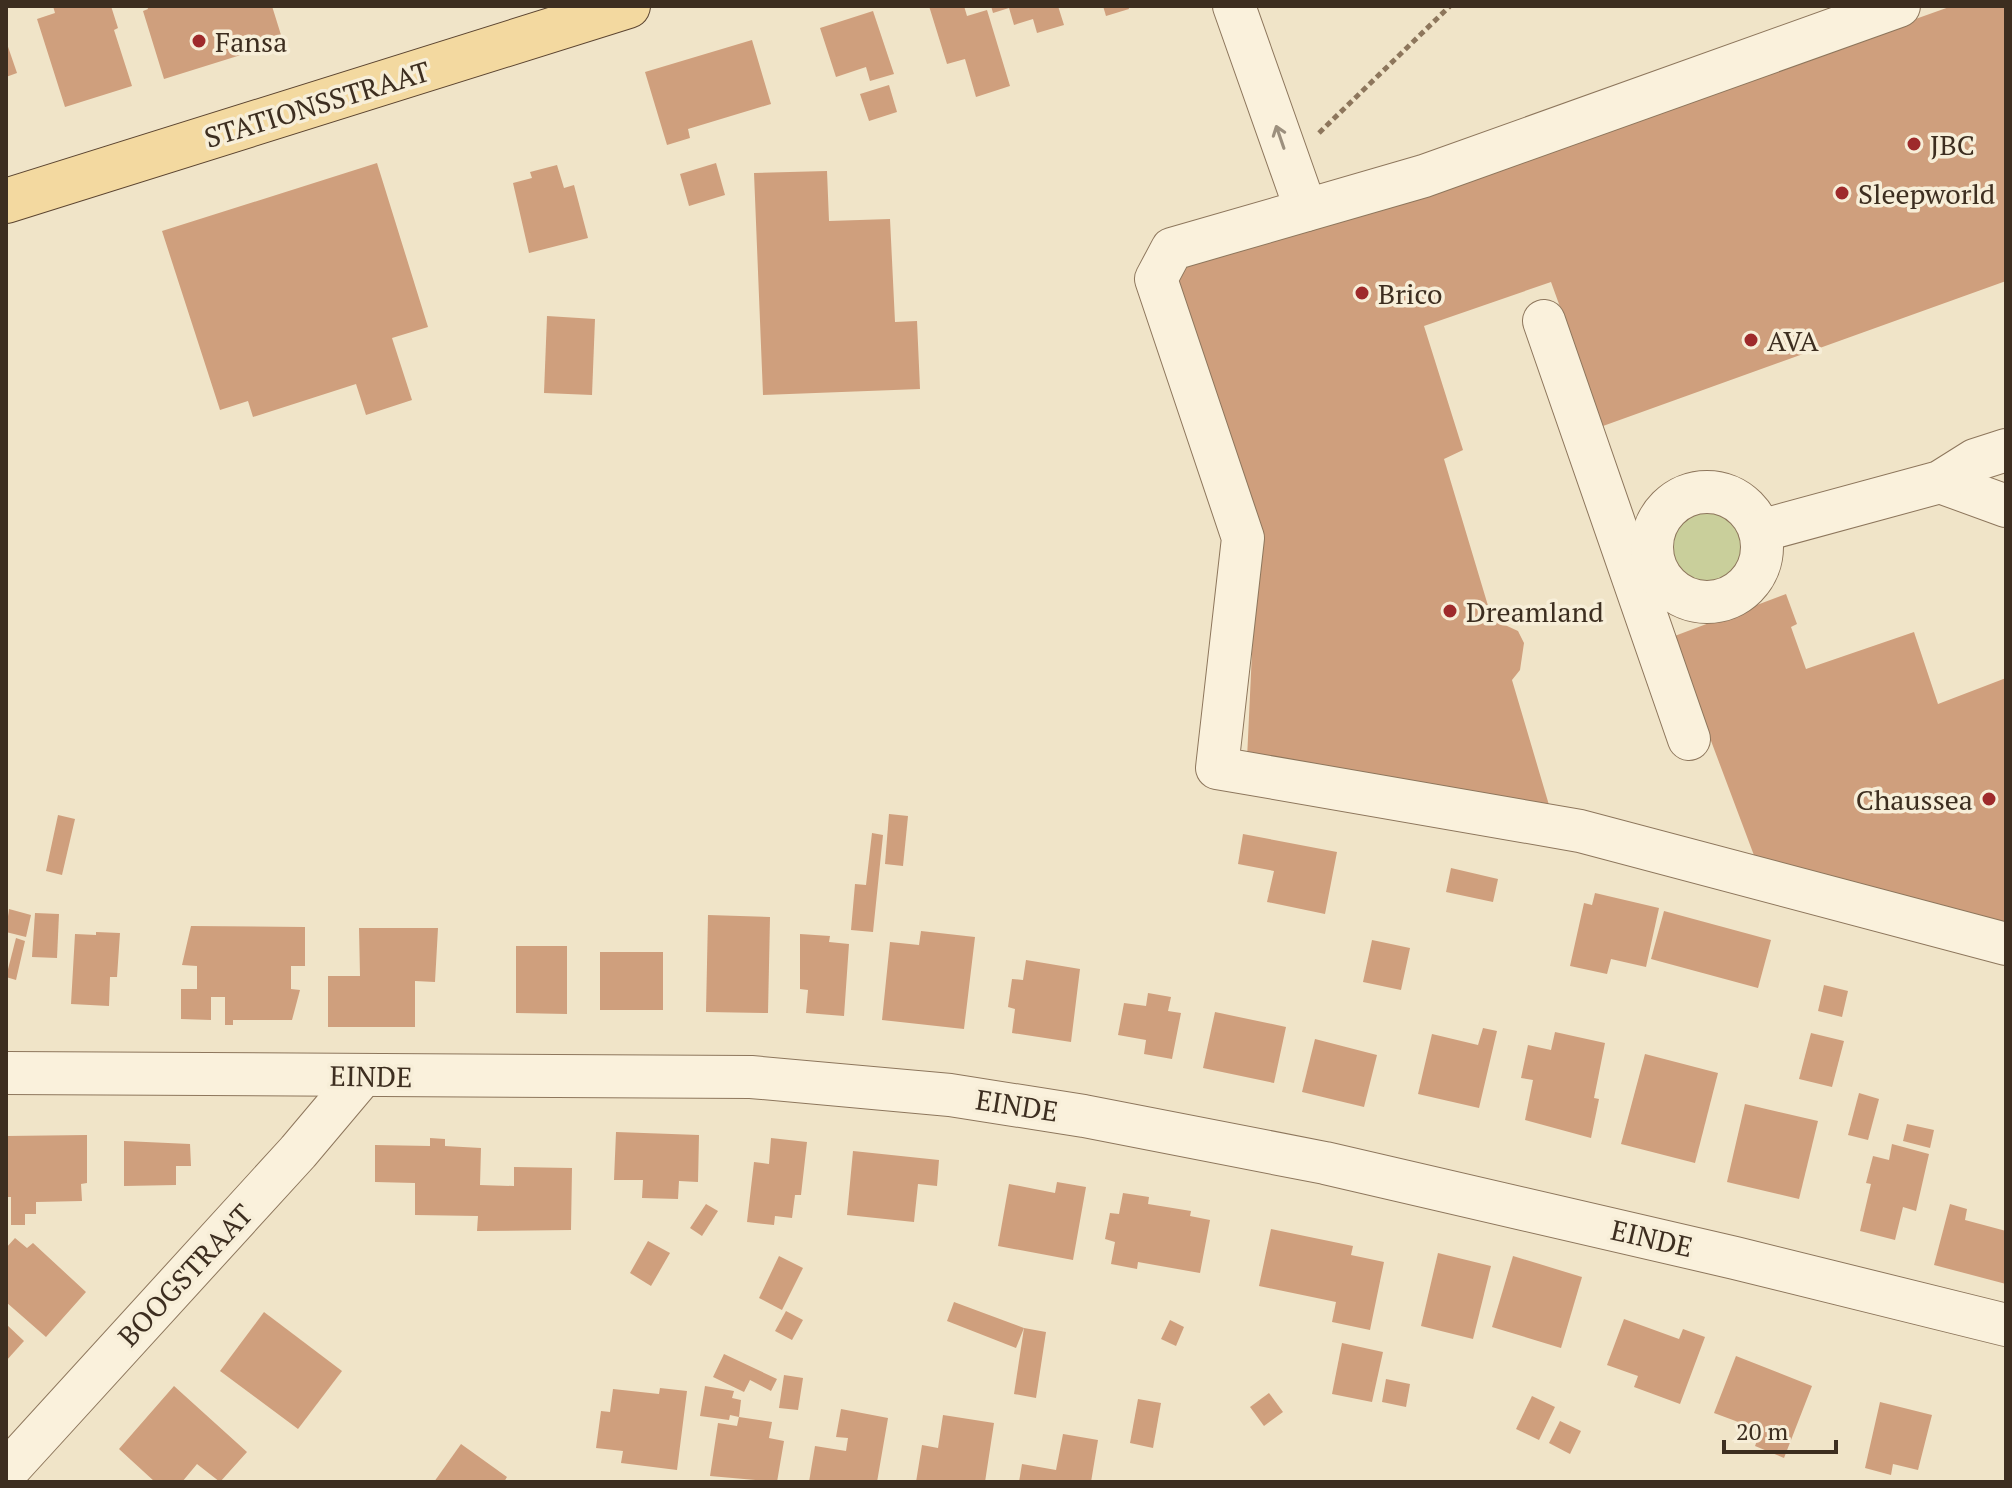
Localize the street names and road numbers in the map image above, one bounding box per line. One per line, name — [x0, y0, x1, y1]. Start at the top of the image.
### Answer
street label: STATIONSSTRAAT — [200, 52, 434, 156]
street label: EINDE — [329, 1057, 413, 1095]
street label: EINDE — [973, 1080, 1061, 1130]
street label: BOOGSTRAAT — [110, 1196, 260, 1354]
street label: EINDE — [1608, 1211, 1696, 1265]

